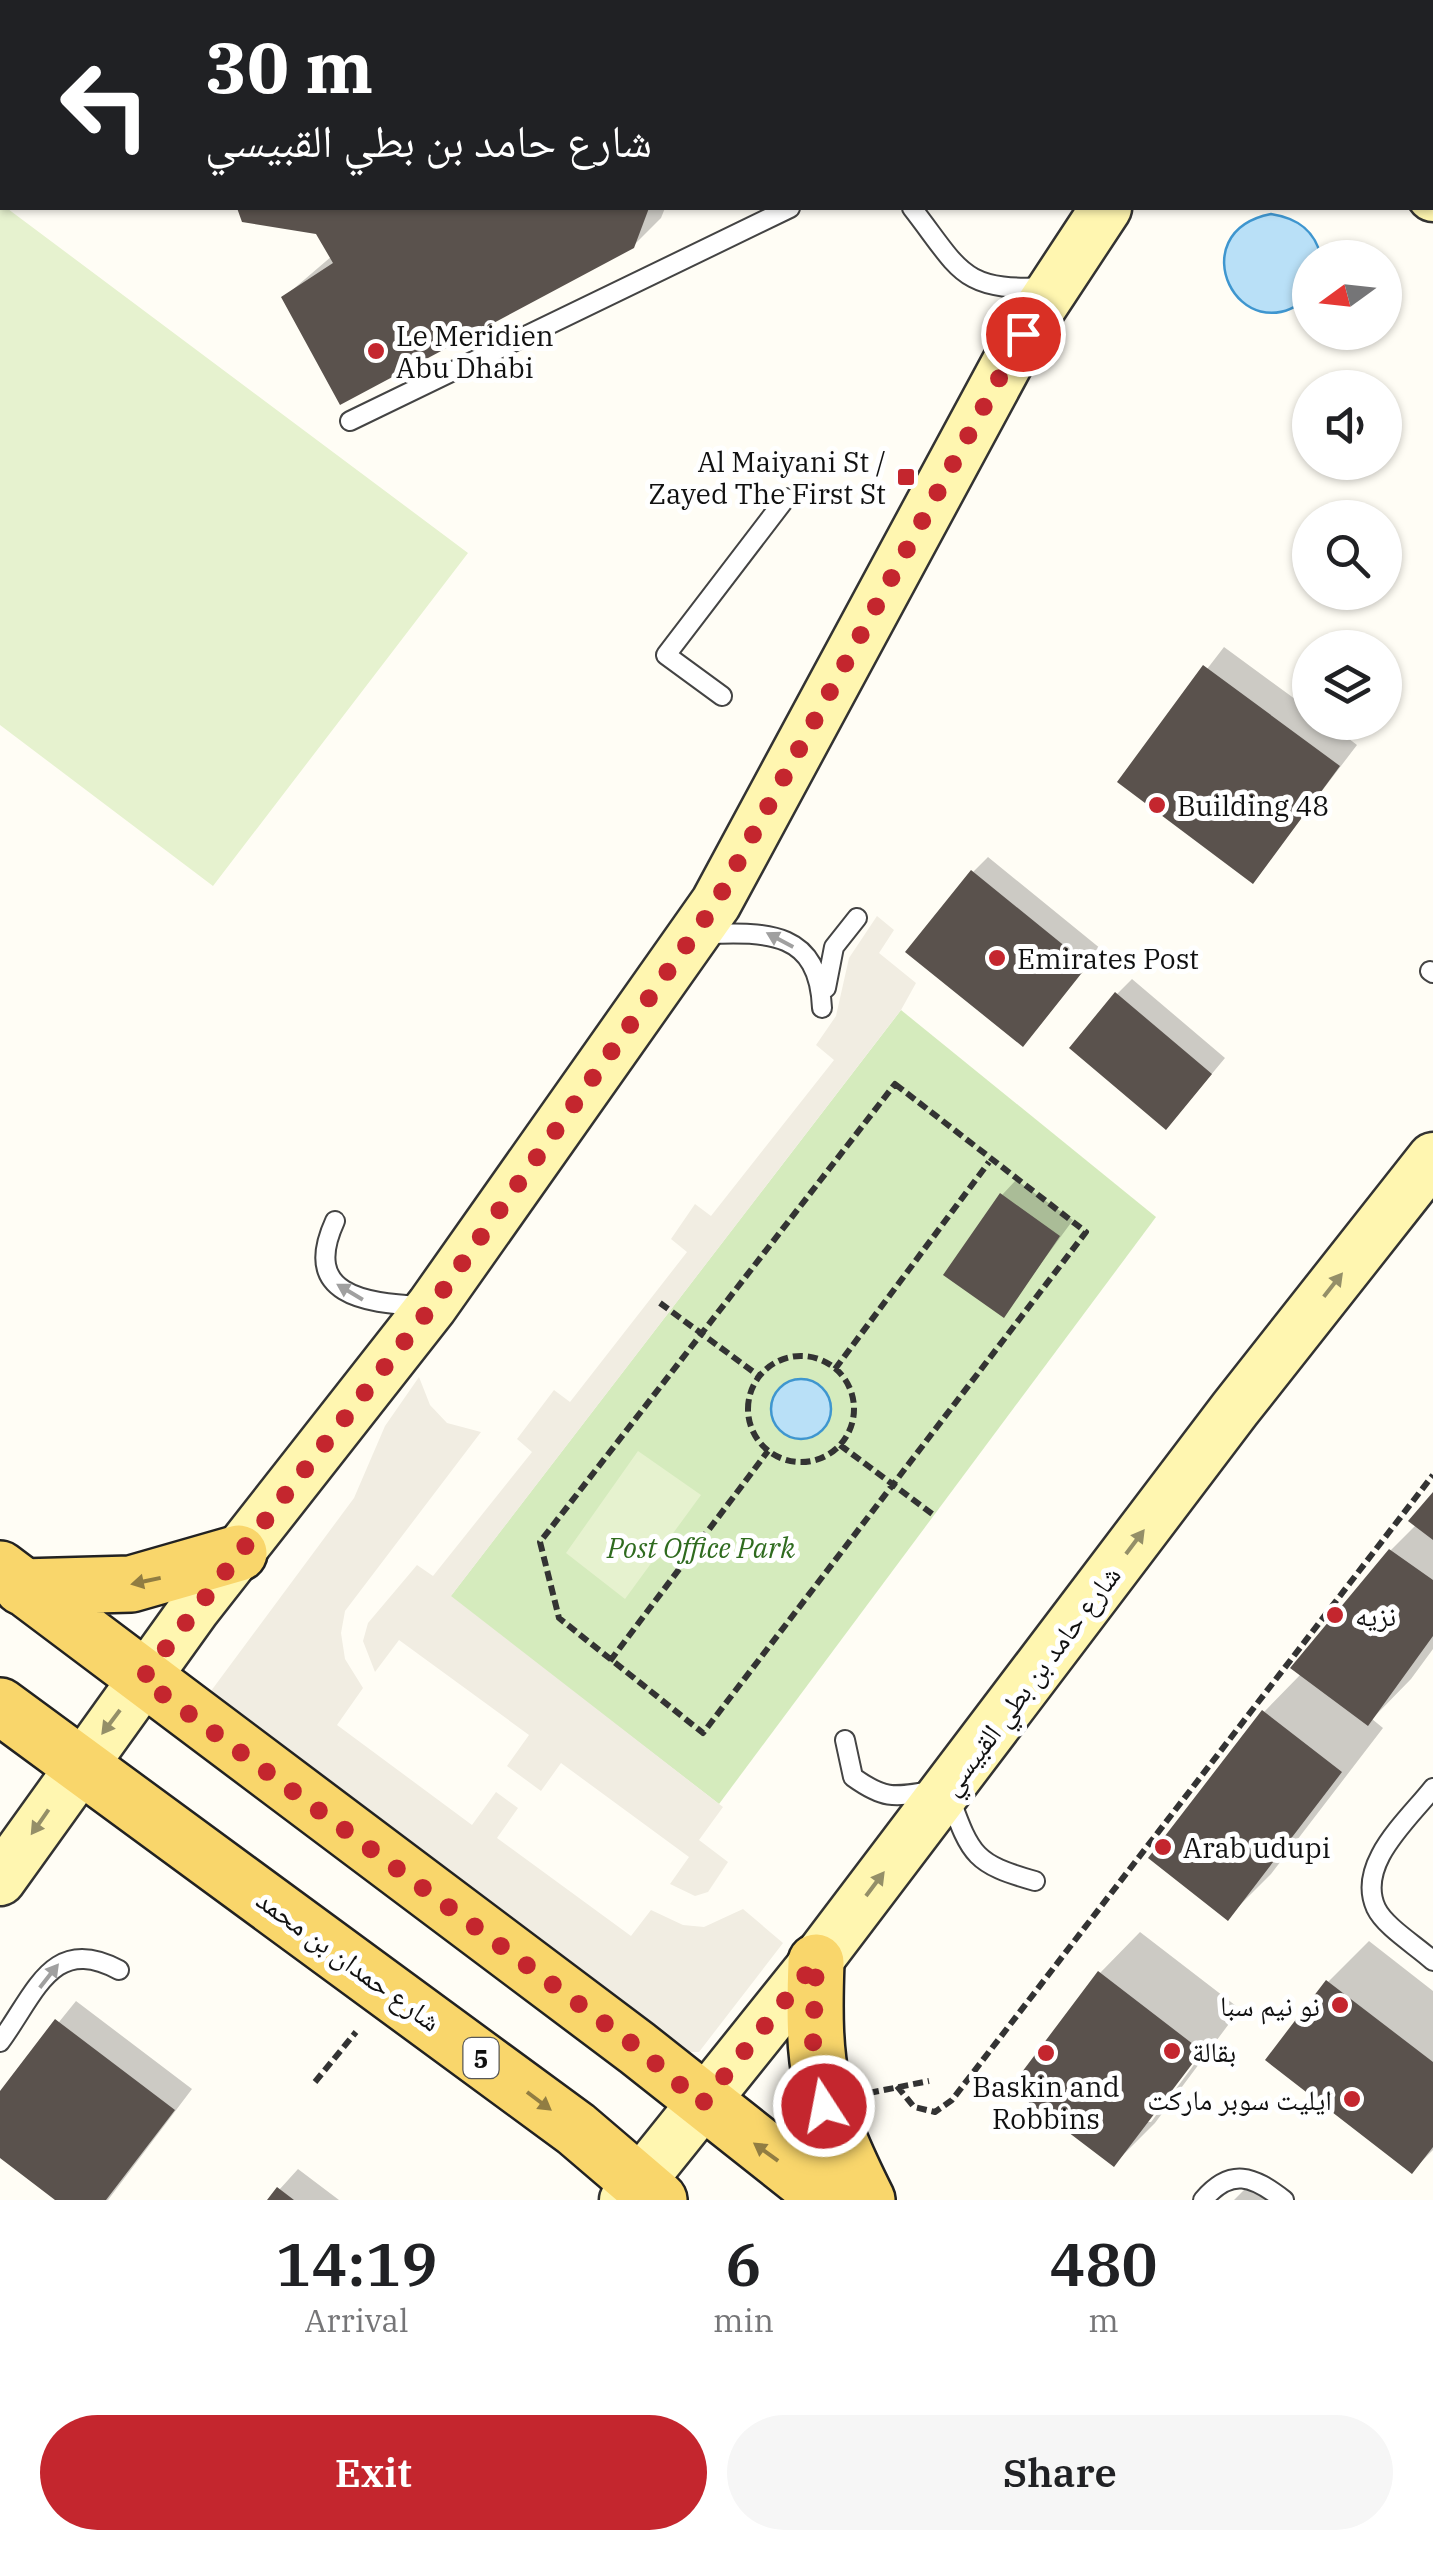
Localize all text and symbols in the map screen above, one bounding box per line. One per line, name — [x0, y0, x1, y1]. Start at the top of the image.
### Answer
text: 30 m — [205, 21, 373, 112]
icon: left — [40, 40, 170, 170]
text: شارع حامد بن بطي القبيسي — [205, 111, 652, 169]
north arrow — [1292, 240, 1402, 350]
map controls — [1292, 240, 1402, 740]
pin — [981, 292, 1066, 377]
icon: arrive — [996, 307, 1051, 362]
place label: Le Meridien Abu Dhabi — [396, 317, 554, 386]
marker: Le Meridien Abu Dhabi — [365, 340, 387, 362]
button: sound — [1292, 370, 1402, 480]
place label: Al Maiyani St / Zayed The First St — [648, 443, 886, 512]
marker: Al Maiyani St / Zayed The First St — [895, 466, 917, 488]
button: search — [1292, 500, 1402, 610]
button: layers — [1292, 630, 1402, 740]
place label: Building 48 — [1177, 787, 1329, 824]
marker: Building 48 — [1146, 794, 1168, 816]
one-way arrow — [766, 932, 795, 949]
place label: Emirates Post — [1017, 940, 1199, 977]
marker: Emirates Post — [986, 947, 1008, 969]
one-way arrow — [1322, 1272, 1343, 1297]
one-way arrow — [336, 1283, 364, 1301]
park label: Post Office Park — [606, 1529, 795, 1566]
one-way arrow — [1124, 1529, 1144, 1555]
street label: شارع حامد بن بطي القبيسي — [931, 1558, 1133, 1805]
one-way arrow — [130, 1574, 161, 1589]
place label: نزيه — [1355, 1597, 1396, 1634]
marker: نزيه — [1324, 1604, 1346, 1626]
one-way arrow — [101, 1709, 121, 1735]
one-way arrow — [31, 1809, 50, 1836]
place label: Arab udupi — [1183, 1829, 1331, 1866]
marker: Arab udupi — [1152, 1836, 1174, 1858]
one-way arrow — [864, 1871, 884, 1897]
street label: شارع حمدان بن محمد — [250, 1881, 448, 2039]
one-way arrow — [38, 1964, 59, 1989]
place label: نو نيم سبا — [1220, 1987, 1320, 2025]
marker: نو نيم سبا — [1329, 1994, 1351, 2016]
place label: بقالة — [1192, 2033, 1236, 2070]
road number: 5 — [464, 2038, 498, 2078]
marker: بقالة — [1161, 2040, 1183, 2062]
marker: Baskin and Robbins — [1035, 2042, 1057, 2064]
position arrow — [772, 2054, 876, 2158]
place label: Baskin and Robbins — [972, 2068, 1120, 2137]
place label: ايليت سوبر ماركت — [1147, 2081, 1332, 2118]
marker: ايليت سوبر ماركت — [1341, 2088, 1363, 2110]
one-way arrow — [526, 2091, 552, 2111]
one-way arrow — [752, 2143, 779, 2162]
text: 14:19 — [276, 2224, 437, 2303]
text: 6 — [725, 2224, 761, 2303]
text: 480 — [1049, 2224, 1157, 2303]
text: Arrival — [304, 2299, 409, 2341]
text: min — [713, 2299, 774, 2341]
text: m — [1088, 2299, 1119, 2341]
button: Exit — [40, 2415, 707, 2530]
button: Share — [727, 2415, 1393, 2530]

